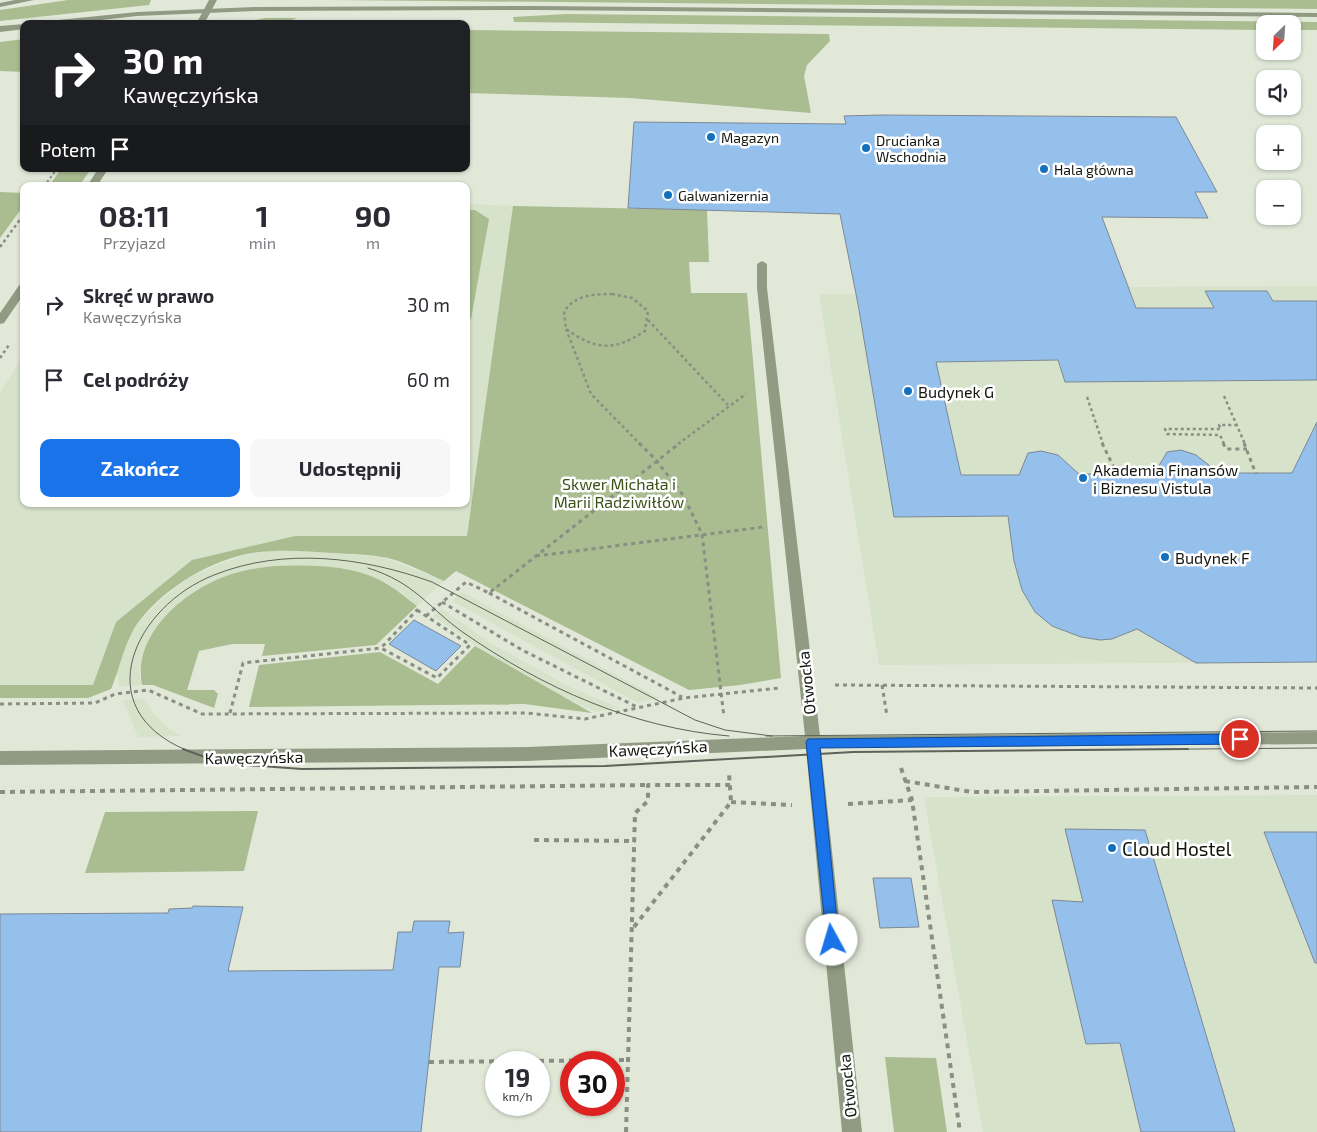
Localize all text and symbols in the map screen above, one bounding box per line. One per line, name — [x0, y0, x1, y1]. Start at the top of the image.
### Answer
north arrow — [1256, 15, 1301, 60]
map controls — [1256, 15, 1301, 225]
text: 30 m — [123, 39, 203, 81]
icon: right — [40, 40, 105, 105]
button: sound — [1256, 70, 1301, 115]
text: Kawęczyńska — [123, 81, 259, 107]
button: + — [1256, 125, 1301, 170]
place label: Magazyn — [721, 129, 779, 146]
marker: Magazyn — [705, 131, 717, 143]
place label: Drucianka Wschodnia — [876, 132, 947, 165]
icon: arrive — [106, 135, 134, 163]
text: Potem — [40, 138, 96, 161]
marker: Drucianka Wschodnia — [860, 142, 872, 154]
place label: Hala główna — [1054, 161, 1134, 178]
marker: Hala główna — [1038, 163, 1050, 175]
button: − — [1256, 180, 1301, 225]
place label: Galwanizernia — [678, 187, 769, 204]
marker: Galwanizernia — [662, 189, 674, 201]
text: 08:11 — [99, 197, 170, 233]
text: 1 — [256, 197, 269, 233]
text: 90 — [355, 197, 391, 233]
text: Przyjazd — [103, 233, 166, 252]
text: min — [249, 233, 276, 252]
text: m — [366, 233, 380, 252]
text: Skręć w prawo — [83, 284, 214, 307]
icon: right — [40, 291, 68, 319]
text: 30 m — [407, 293, 450, 316]
text: Kawęczyńska — [83, 307, 182, 326]
icon: arrive — [40, 366, 68, 394]
text: Cel podróży — [83, 368, 189, 391]
text: 60 m — [407, 368, 450, 391]
place label: Budynek G — [918, 382, 994, 401]
marker: Budynek G — [902, 385, 914, 397]
button: Zakończ — [40, 439, 240, 497]
button: Udostępnij — [250, 439, 450, 497]
place label: Akademia Finansów i Biznesu Vistula — [1093, 460, 1238, 497]
marker: Akademia Finansów i Biznesu Vistula — [1077, 472, 1089, 484]
park label: Skwer Michała i Marii Radziwiłłów — [554, 474, 684, 511]
place label: Budynek F — [1175, 548, 1250, 567]
marker: Budynek F — [1159, 551, 1171, 563]
street label: Otwocka — [793, 650, 819, 716]
pin — [1219, 718, 1261, 760]
icon: arrive — [1226, 725, 1254, 753]
street label: Kawęczyńska — [608, 736, 708, 760]
street label: Kawęczyńska — [204, 747, 304, 767]
place label: Cloud Hostel — [1122, 837, 1232, 860]
marker: Cloud Hostel — [1106, 842, 1118, 854]
position arrow — [805, 913, 857, 965]
speed limit sign: 30 — [560, 1051, 625, 1116]
street label: Otwocka — [834, 1053, 860, 1119]
text: 19 — [505, 1062, 530, 1092]
text: km/h — [503, 1089, 532, 1103]

